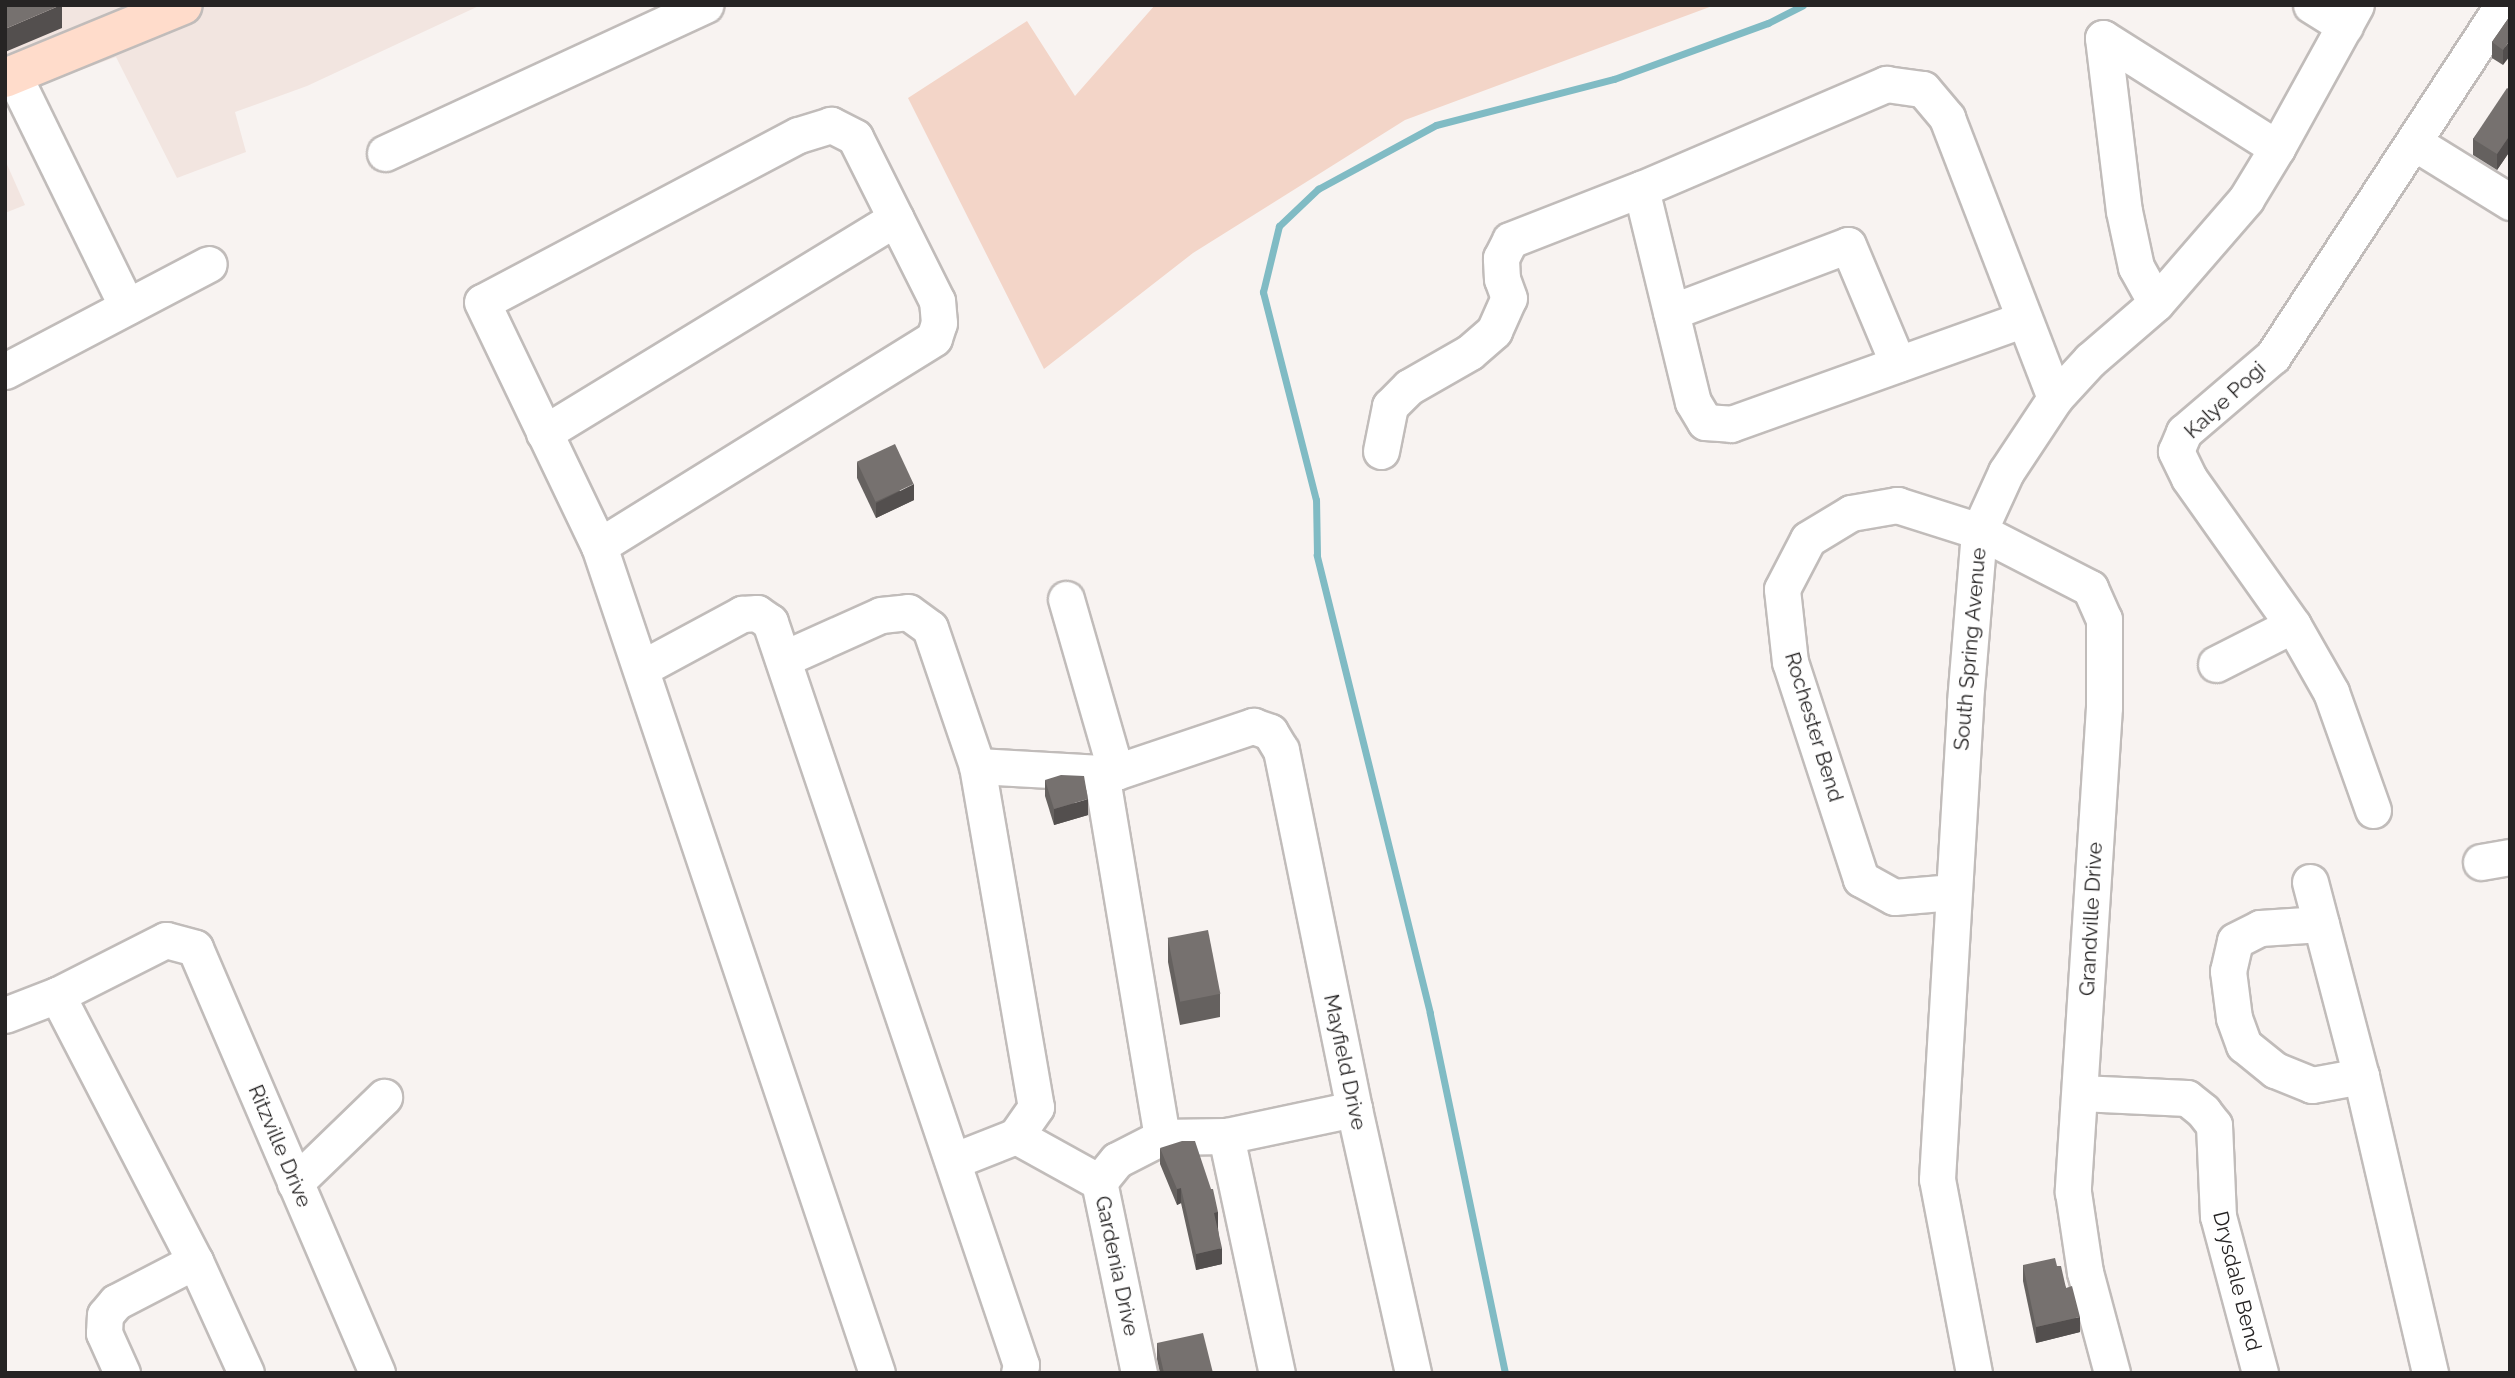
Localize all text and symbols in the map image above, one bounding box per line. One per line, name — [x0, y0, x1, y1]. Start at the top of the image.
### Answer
street label: Kalye Pogi — [2179, 356, 2271, 444]
street label: South Spring Avenue — [1949, 546, 1991, 752]
street label: Rochester Bend — [1779, 649, 1849, 805]
street label: Grandville Drive — [2074, 841, 2108, 997]
street label: Mayfield Drive — [1318, 992, 1372, 1132]
street label: Ritzville Drive — [243, 1081, 317, 1211]
street label: Gardenia Drive — [1090, 1194, 1144, 1338]
street label: Drysdale Bend — [2207, 1209, 2267, 1353]

